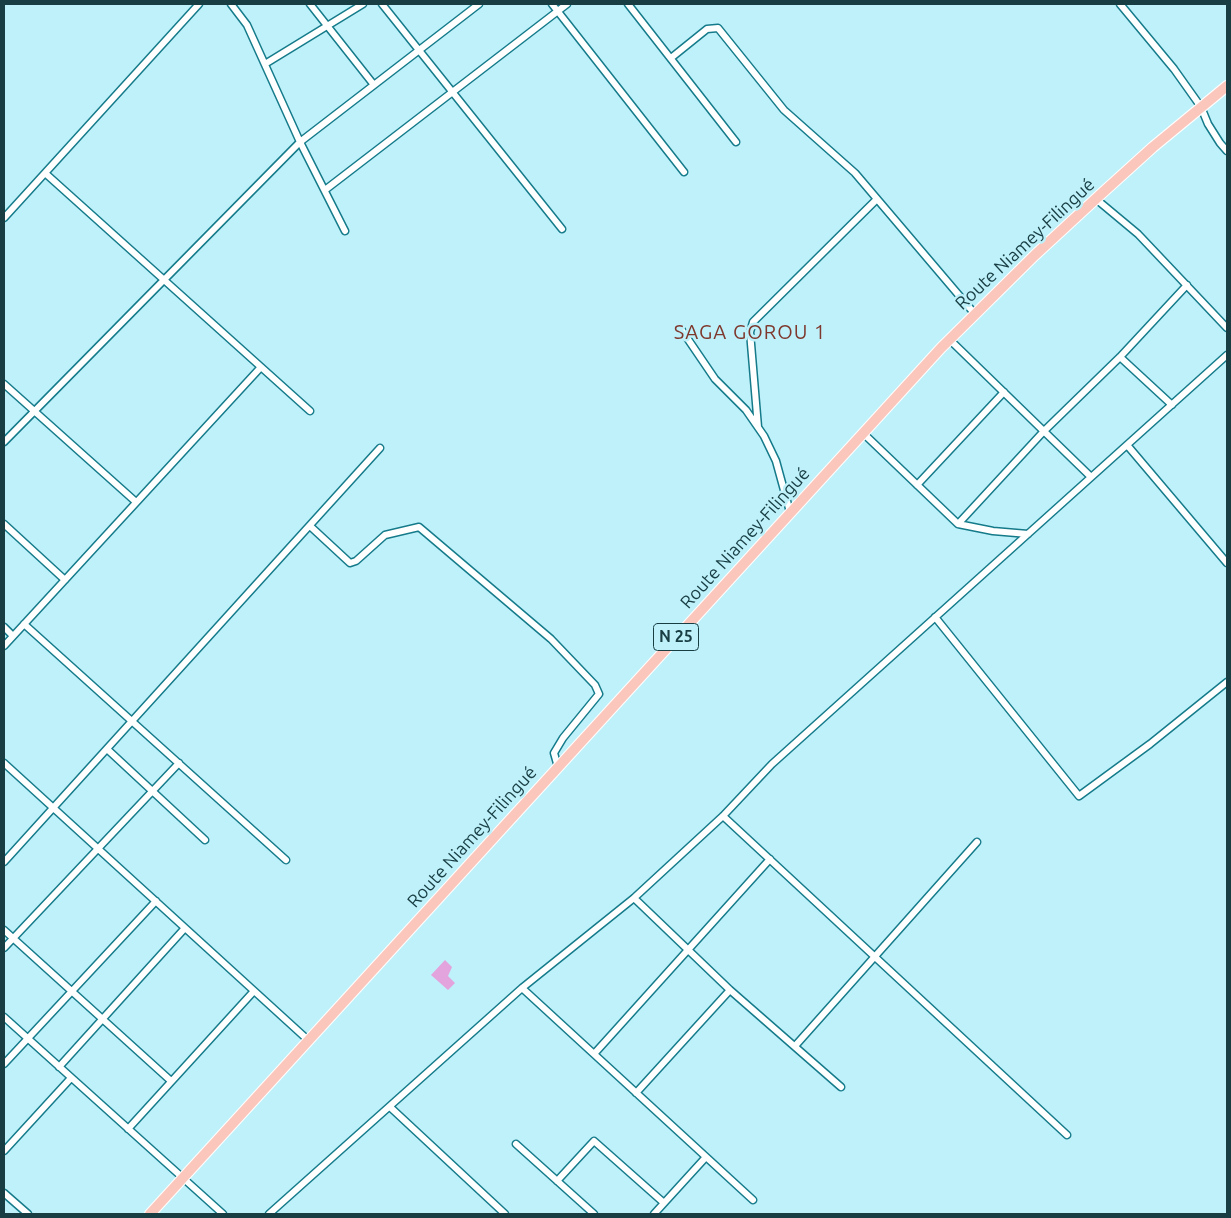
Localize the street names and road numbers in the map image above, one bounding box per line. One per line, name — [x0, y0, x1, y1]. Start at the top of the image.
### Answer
street label: Route Niamey-Filingué — [951, 174, 1099, 314]
street label: Route Niamey-Filingué — [676, 463, 814, 613]
road number: N 25 — [654, 624, 698, 650]
street label: Route Niamey-Filingué — [403, 762, 541, 912]

